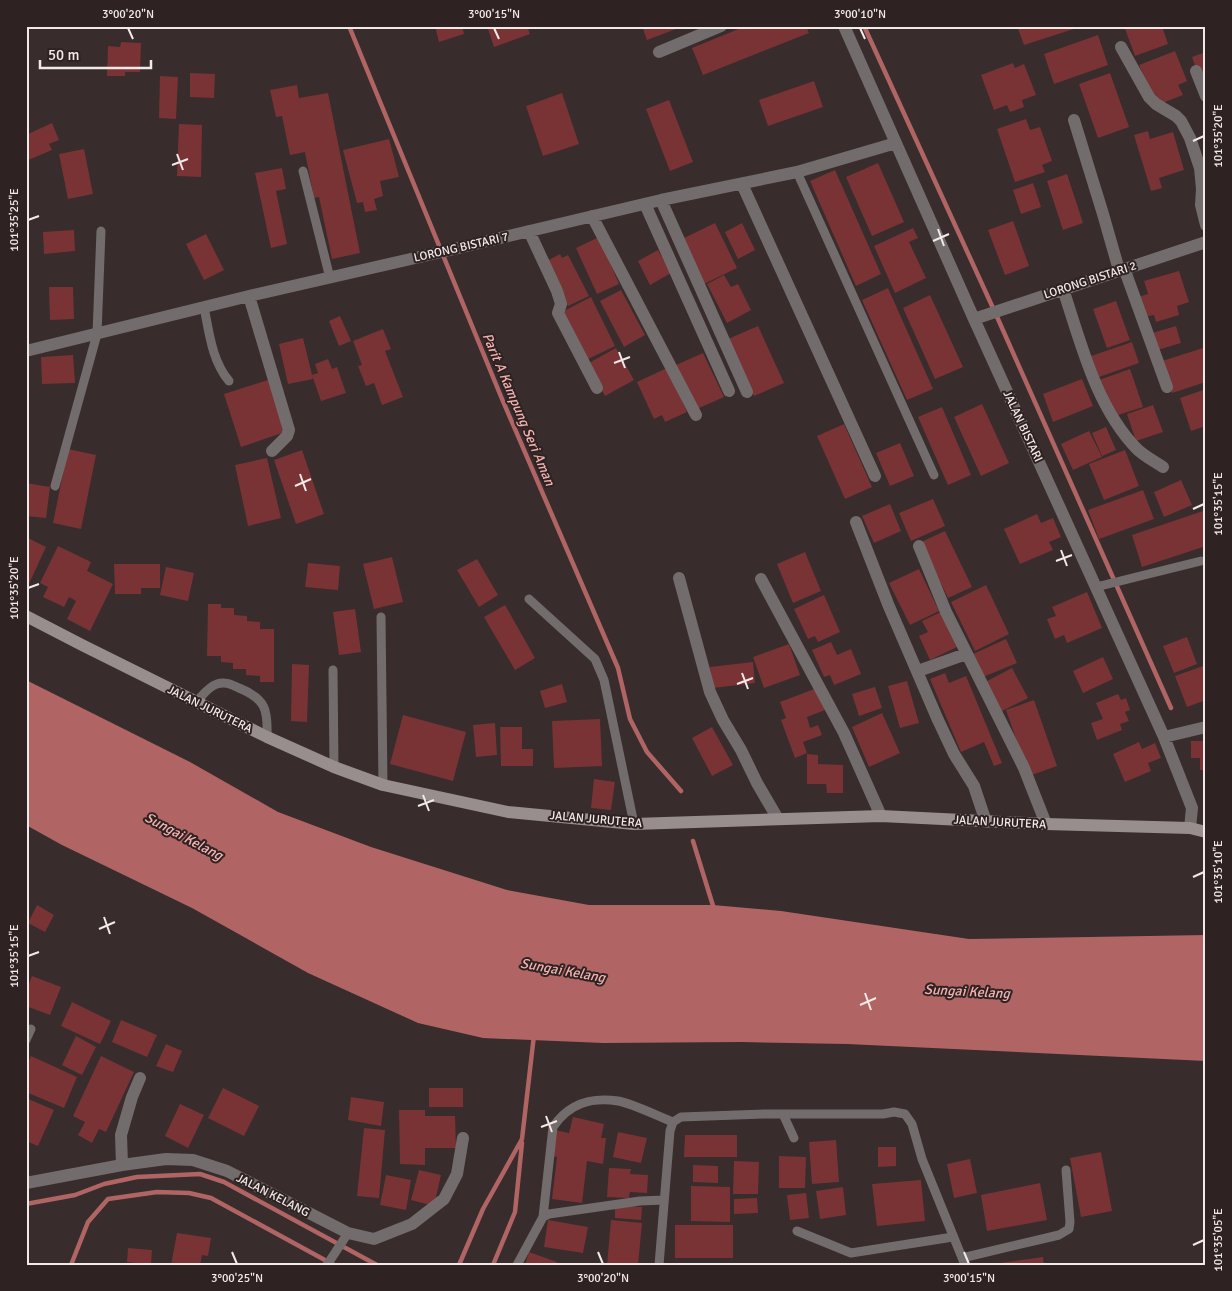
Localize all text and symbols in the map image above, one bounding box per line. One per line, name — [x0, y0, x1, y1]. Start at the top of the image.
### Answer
text: 3°00'20"N — [102, 7, 154, 22]
text: 3°00'15"N — [468, 7, 520, 22]
text: 3°00'10"N — [834, 7, 886, 22]
scale bar — [40, 38, 151, 70]
text: 50 m — [48, 46, 79, 64]
text: 101°35'20"E — [1211, 104, 1226, 168]
text: 101°35'25"E — [7, 188, 22, 252]
street label: LORONG BISTARI 7 — [412, 229, 510, 266]
street label: LORONG BISTARI 2 — [1042, 258, 1138, 303]
water label: Parit A Kampung Seri Aman — [479, 330, 559, 489]
street label: JALAN BISTARI — [999, 388, 1046, 464]
text: 101°35'15"E — [1211, 472, 1226, 536]
text: 101°35'20"E — [7, 556, 22, 620]
street label: JALAN JURUTERA — [165, 682, 255, 737]
street label: JALAN JURUTERA — [549, 808, 643, 831]
water label: Sungai Kelang — [142, 809, 227, 865]
street label: JALAN JURUTERA — [953, 813, 1047, 832]
text: 101°35'10"E — [1211, 840, 1226, 904]
text: 101°35'15"E — [7, 924, 22, 988]
water label: Sungai Kelang — [519, 955, 608, 987]
water label: Sungai Kelang — [924, 981, 1012, 1002]
street label: JALAN KELANG — [234, 1171, 312, 1220]
text: 101°35'05"E — [1211, 1208, 1226, 1272]
text: 3°00'25"N — [211, 1271, 263, 1286]
text: 3°00'20"N — [577, 1271, 629, 1286]
text: 3°00'15"N — [943, 1271, 995, 1286]

